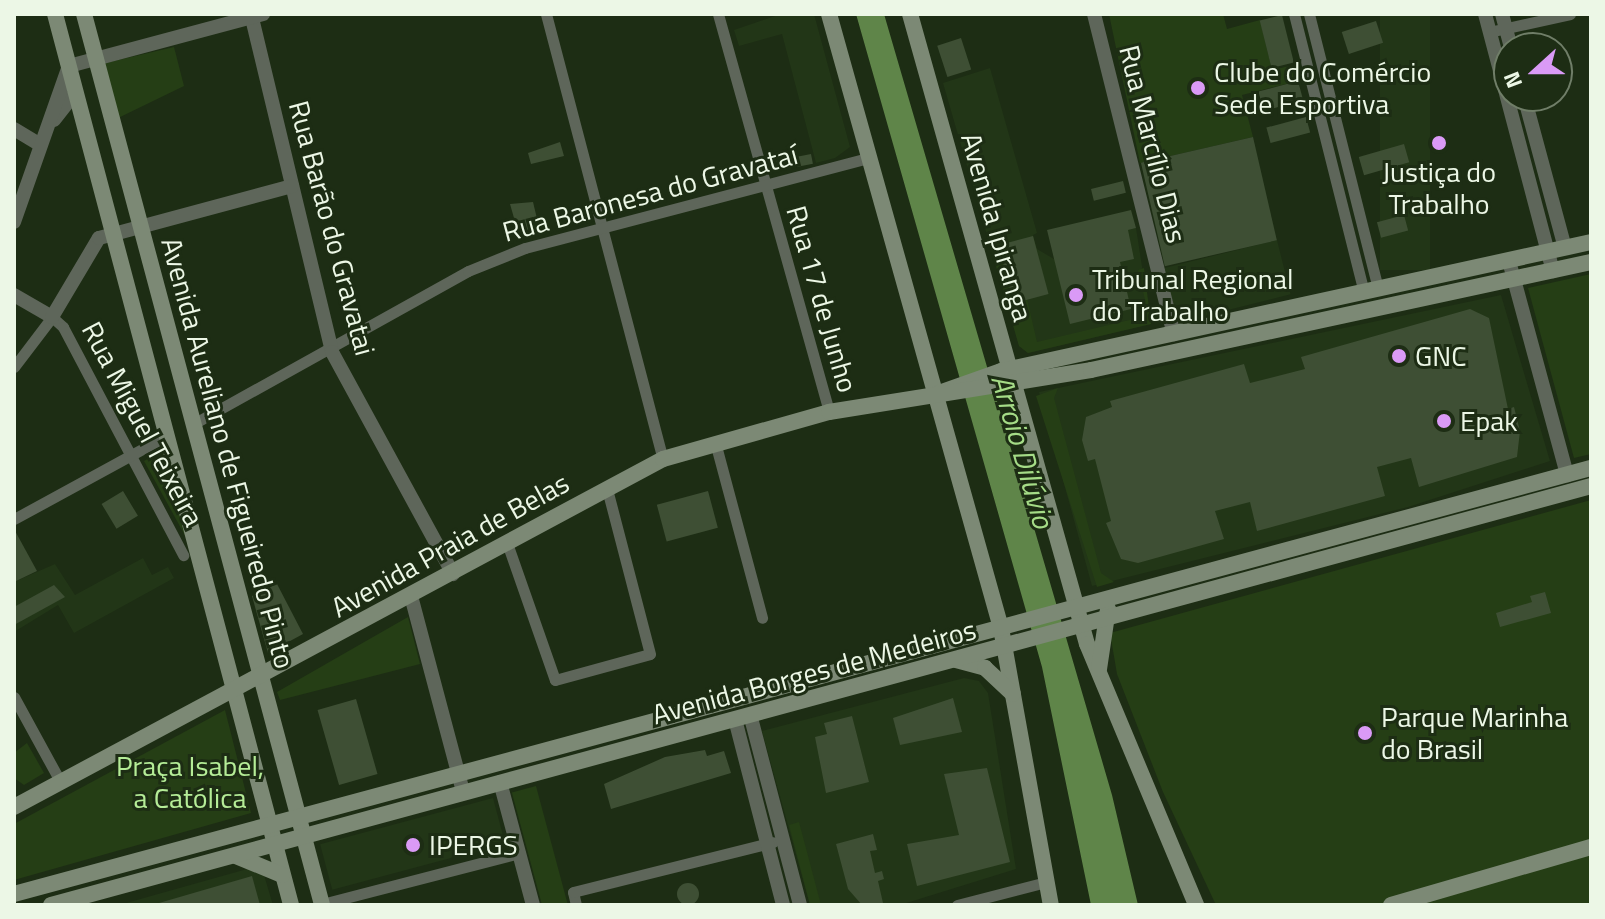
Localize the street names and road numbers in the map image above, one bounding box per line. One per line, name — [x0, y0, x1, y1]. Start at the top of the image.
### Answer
street label: Rua Marcílio Dias — [1112, 42, 1194, 246]
street label: Rua Barão do Gravatai — [282, 97, 382, 359]
street label: Avenida Ipiranga — [954, 129, 1040, 325]
street label: Rua Baronesa do Gravataí — [499, 137, 801, 249]
street label: Rua 17 de Junho — [779, 202, 865, 396]
street label: Avenida Aureliano de Figueiredo Pinto — [154, 234, 302, 672]
street label: Rua Miguel Teixeira — [75, 316, 211, 532]
street label: Avenida Praia de Belas — [325, 466, 575, 624]
street label: Avenida Borges de Medeiros — [648, 613, 980, 731]

